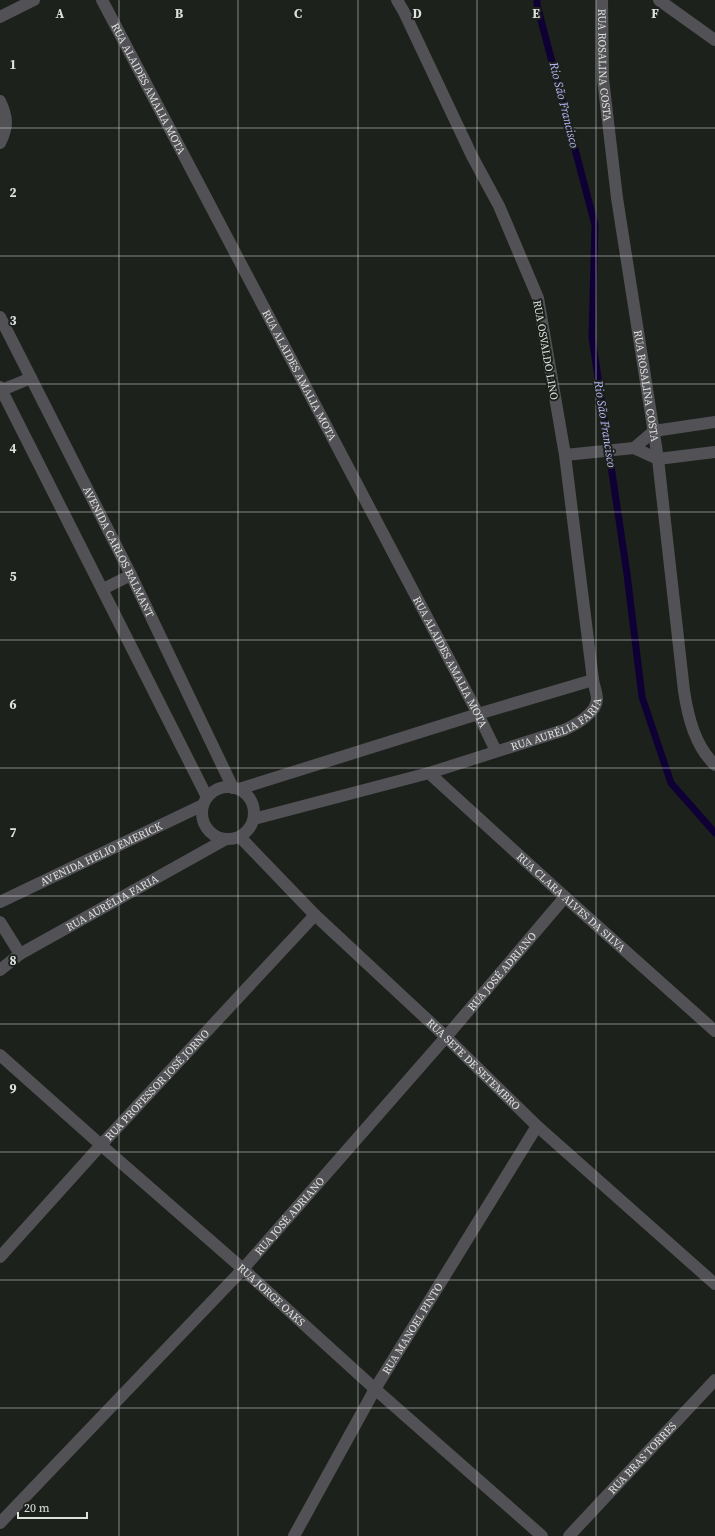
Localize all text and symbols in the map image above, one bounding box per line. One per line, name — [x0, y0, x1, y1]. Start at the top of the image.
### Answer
text: A — [56, 5, 65, 22]
text: B — [175, 5, 184, 22]
text: C — [294, 5, 302, 22]
text: D — [412, 5, 422, 22]
text: E — [532, 5, 540, 22]
text: F — [651, 5, 659, 22]
street label: RUA ROSALINA COSTA — [594, 9, 615, 123]
street label: RUA ALAIDES AMALIA MOTA — [107, 20, 189, 158]
text: 1 — [9, 56, 17, 73]
water label: Rio São Francisco — [545, 59, 582, 150]
text: 2 — [9, 184, 17, 201]
street label: RUA OSVALDO LINO — [529, 299, 562, 401]
street label: RUA ALAIDES AMALIA MOTA — [258, 307, 340, 444]
text: 3 — [9, 312, 17, 329]
street label: RUA ROSALINA COSTA — [630, 329, 662, 443]
water label: Rio São Francisco — [590, 378, 620, 469]
text: 4 — [9, 440, 17, 457]
street label: AVENIDA CARLOS BALMANT — [79, 484, 157, 620]
text: 5 — [9, 568, 17, 585]
street label: RUA ALAIDES AMALIA MOTA — [409, 594, 491, 731]
text: 6 — [9, 696, 17, 713]
street label: RUA AURÉLIA FARIA — [509, 696, 605, 754]
street label: AVENIDA HELIO EMERICK — [38, 818, 165, 890]
text: 7 — [9, 824, 17, 841]
street label: RUA CLARA ALVES DA SILVA — [513, 849, 629, 956]
street label: RUA AURÉLIA FARIA — [63, 871, 162, 935]
street label: RUA JOSÉ ADRIANO — [464, 929, 540, 1014]
text: 8 — [9, 952, 17, 969]
street label: RUA SETE DE SETEMBRO — [423, 1016, 524, 1114]
street label: RUA PROFESSOR JOSÉ JORNO — [102, 1026, 213, 1144]
text: 9 — [9, 1080, 17, 1097]
street label: RUA JOSÉ ADRIANO — [251, 1174, 328, 1259]
street label: RUA JORGE OAKS — [234, 1260, 308, 1330]
street label: RUA MANOEL PINTO — [379, 1280, 447, 1377]
street label: RUA BRAS TORRES — [605, 1419, 680, 1498]
scale bar — [18, 1494, 87, 1520]
text: 20 m — [24, 1500, 50, 1516]

